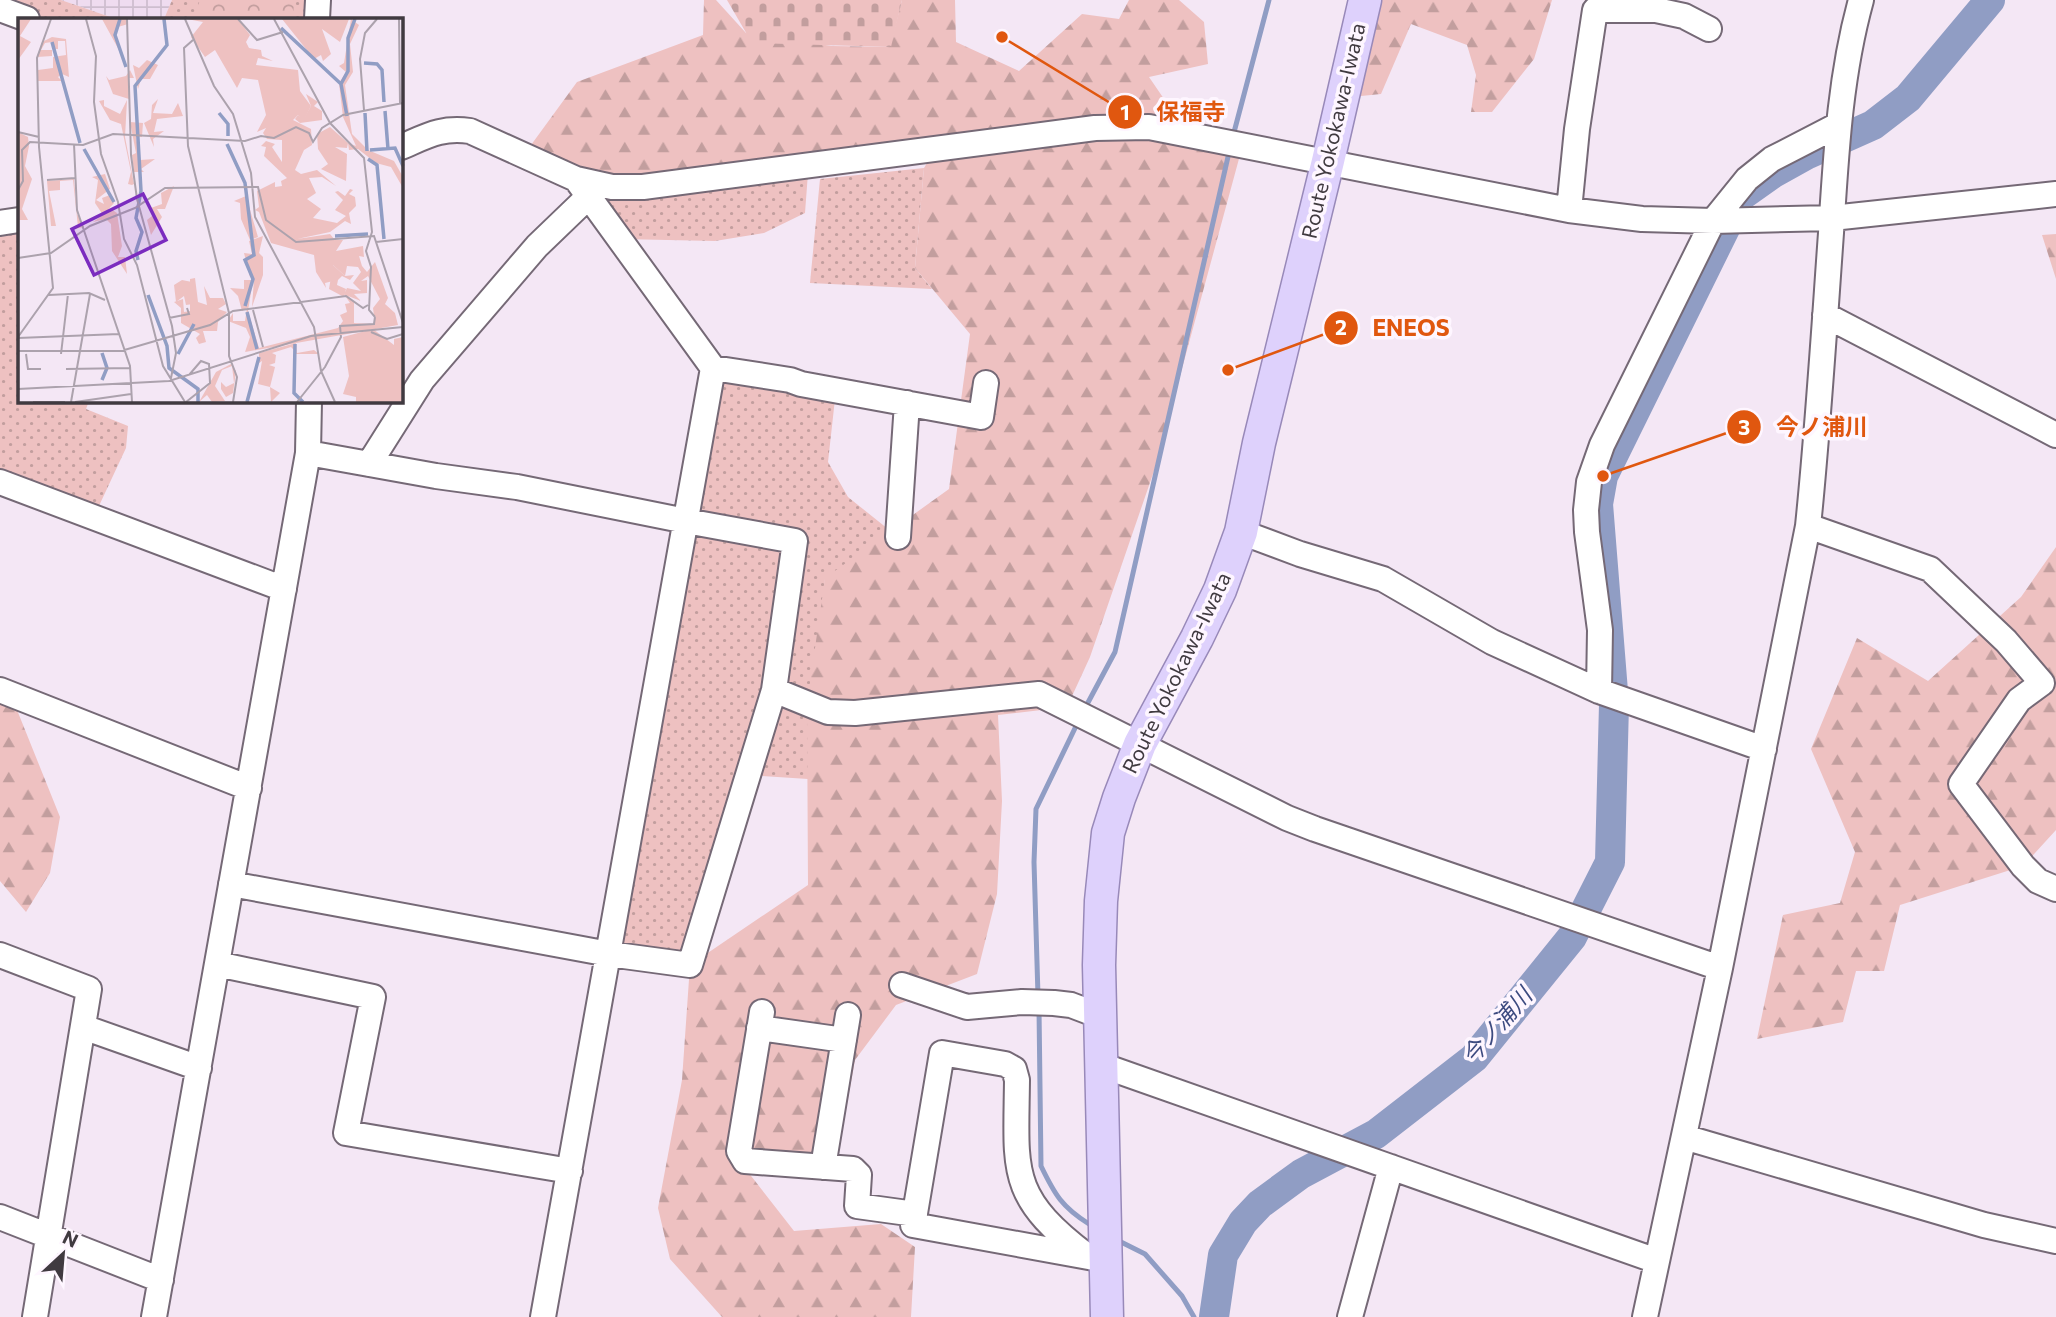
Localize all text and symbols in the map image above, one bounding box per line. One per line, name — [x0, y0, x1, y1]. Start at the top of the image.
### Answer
inset map — [18, 18, 402, 402]
street label: Route Yokokawa-Iwata — [1296, 20, 1370, 241]
callout: 保福寺 — [1108, 90, 1240, 134]
text: 保福寺 — [1157, 97, 1226, 125]
text: 1 — [1120, 99, 1130, 124]
callout: ENEOS — [1323, 306, 1463, 350]
text: ENEOS — [1372, 313, 1450, 341]
text: 2 — [1335, 314, 1347, 339]
callout: 今ノ浦川 — [1727, 405, 1882, 449]
text: 今ノ浦川 — [1776, 412, 1868, 440]
text: 3 — [1738, 414, 1750, 439]
street label: Route Yokokawa-Iwata — [1116, 568, 1235, 777]
water label: 今ノ浦川 — [1456, 979, 1539, 1069]
north arrow — [28, 1219, 98, 1289]
text: N — [59, 1225, 82, 1252]

